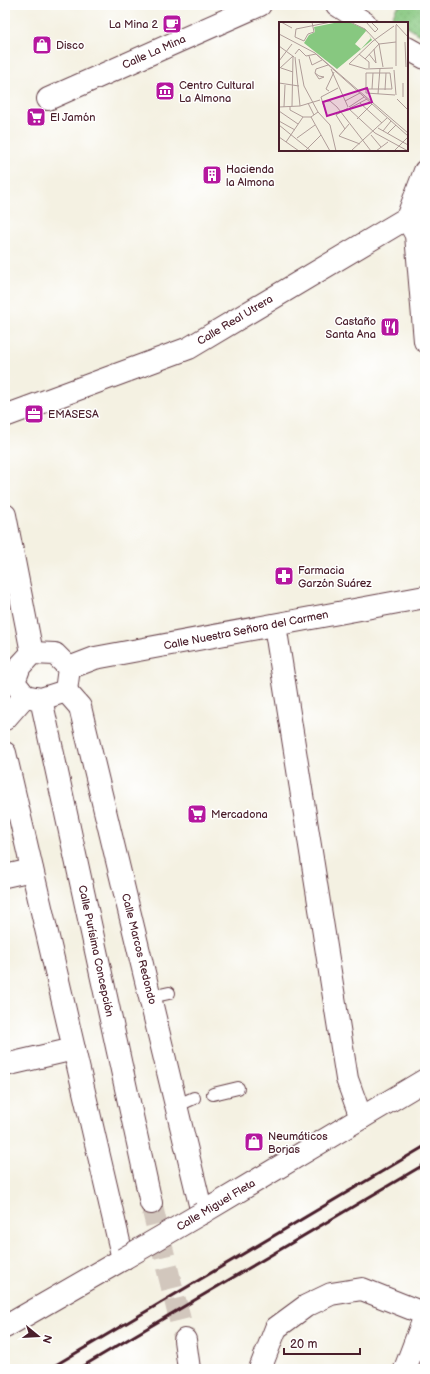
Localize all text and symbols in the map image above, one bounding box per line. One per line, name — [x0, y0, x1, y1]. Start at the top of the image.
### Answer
cafe icon: La Mina 2 — [161, 13, 183, 35]
place label: La Mina 2 — [109, 18, 159, 31]
inset map — [279, 22, 408, 151]
street label: Calle La Mina — [120, 32, 188, 72]
shop icon: Disco — [31, 34, 53, 56]
place label: Disco — [56, 39, 84, 52]
place label: Centro Cultural La Almona — [179, 79, 254, 105]
museum icon: Centro Cultural La Almona — [154, 80, 176, 102]
supermarket icon: El Jamón — [25, 106, 47, 128]
place label: El Jamón — [50, 111, 95, 124]
place label: Hacienda la Almona — [226, 163, 275, 189]
building icon: Hacienda la Almona — [201, 164, 223, 186]
street label: Calle Real Utrera — [195, 292, 275, 348]
place label: Castaño Santa Ana — [326, 315, 376, 341]
restaurant icon: Castaño Santa Ana — [379, 316, 401, 338]
office icon: EMASESA — [23, 403, 45, 425]
place label: EMASESA — [48, 408, 99, 421]
place label: Farmacia Garzón Suárez — [298, 564, 372, 590]
pharmacy icon: Farmacia Garzón Suárez — [273, 565, 295, 587]
street label: Calle Nuestra Señora del Carmen — [163, 608, 329, 652]
supermarket icon: Mercadona — [186, 803, 208, 825]
place label: Mercadona — [211, 808, 268, 821]
street label: Calle Purísima Concepción — [76, 884, 116, 1018]
street label: Calle Marcos Redondo — [119, 892, 159, 1006]
place label: Neumáticos Borjas — [268, 1130, 328, 1156]
shop icon: Neumáticos Borjas — [243, 1131, 265, 1153]
street label: Calle Miguel Fleta — [174, 1176, 258, 1234]
north arrow — [18, 1316, 58, 1356]
scale bar — [284, 1330, 360, 1356]
text: N — [40, 1333, 54, 1345]
text: 20 m — [290, 1337, 317, 1352]

